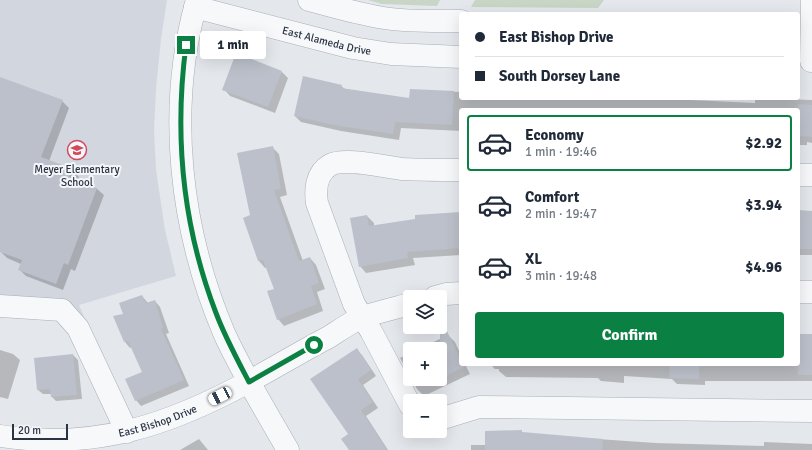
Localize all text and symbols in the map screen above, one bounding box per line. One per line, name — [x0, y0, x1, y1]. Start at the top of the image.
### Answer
street label: East Alameda Drive — [281, 23, 372, 57]
text: East Bishop Drive — [499, 28, 614, 46]
callout: 1 min — [200, 31, 266, 59]
route end — [177, 36, 195, 54]
text: 1 min — [217, 37, 249, 53]
text: South Dorsey Lane — [499, 67, 620, 85]
icon: car — [477, 125, 513, 161]
text: Economy — [525, 126, 584, 144]
text: $2.92 — [745, 134, 782, 152]
school or university icon: Meyer Elementary School — [66, 139, 88, 161]
text: 1 min · 19:46 — [525, 144, 597, 160]
place label: Meyer Elementary School — [34, 163, 120, 189]
icon: car — [477, 187, 513, 223]
text: Comfort — [525, 188, 579, 206]
text: $3.94 — [745, 196, 782, 214]
text: 2 min · 19:47 — [525, 206, 597, 222]
icon: car — [477, 249, 513, 285]
text: XL — [525, 250, 542, 268]
text: $4.96 — [745, 258, 782, 276]
text: 3 min · 19:48 — [525, 268, 597, 284]
map controls — [403, 290, 447, 438]
button: layers — [403, 290, 447, 334]
button: Confirm — [475, 312, 784, 358]
route start — [305, 336, 323, 354]
button: + — [403, 342, 447, 386]
car — [207, 385, 233, 407]
button: − — [403, 394, 447, 438]
street label: East Bishop Drive — [117, 402, 199, 440]
scale bar — [12, 422, 68, 441]
text: 20 m — [18, 424, 41, 437]

